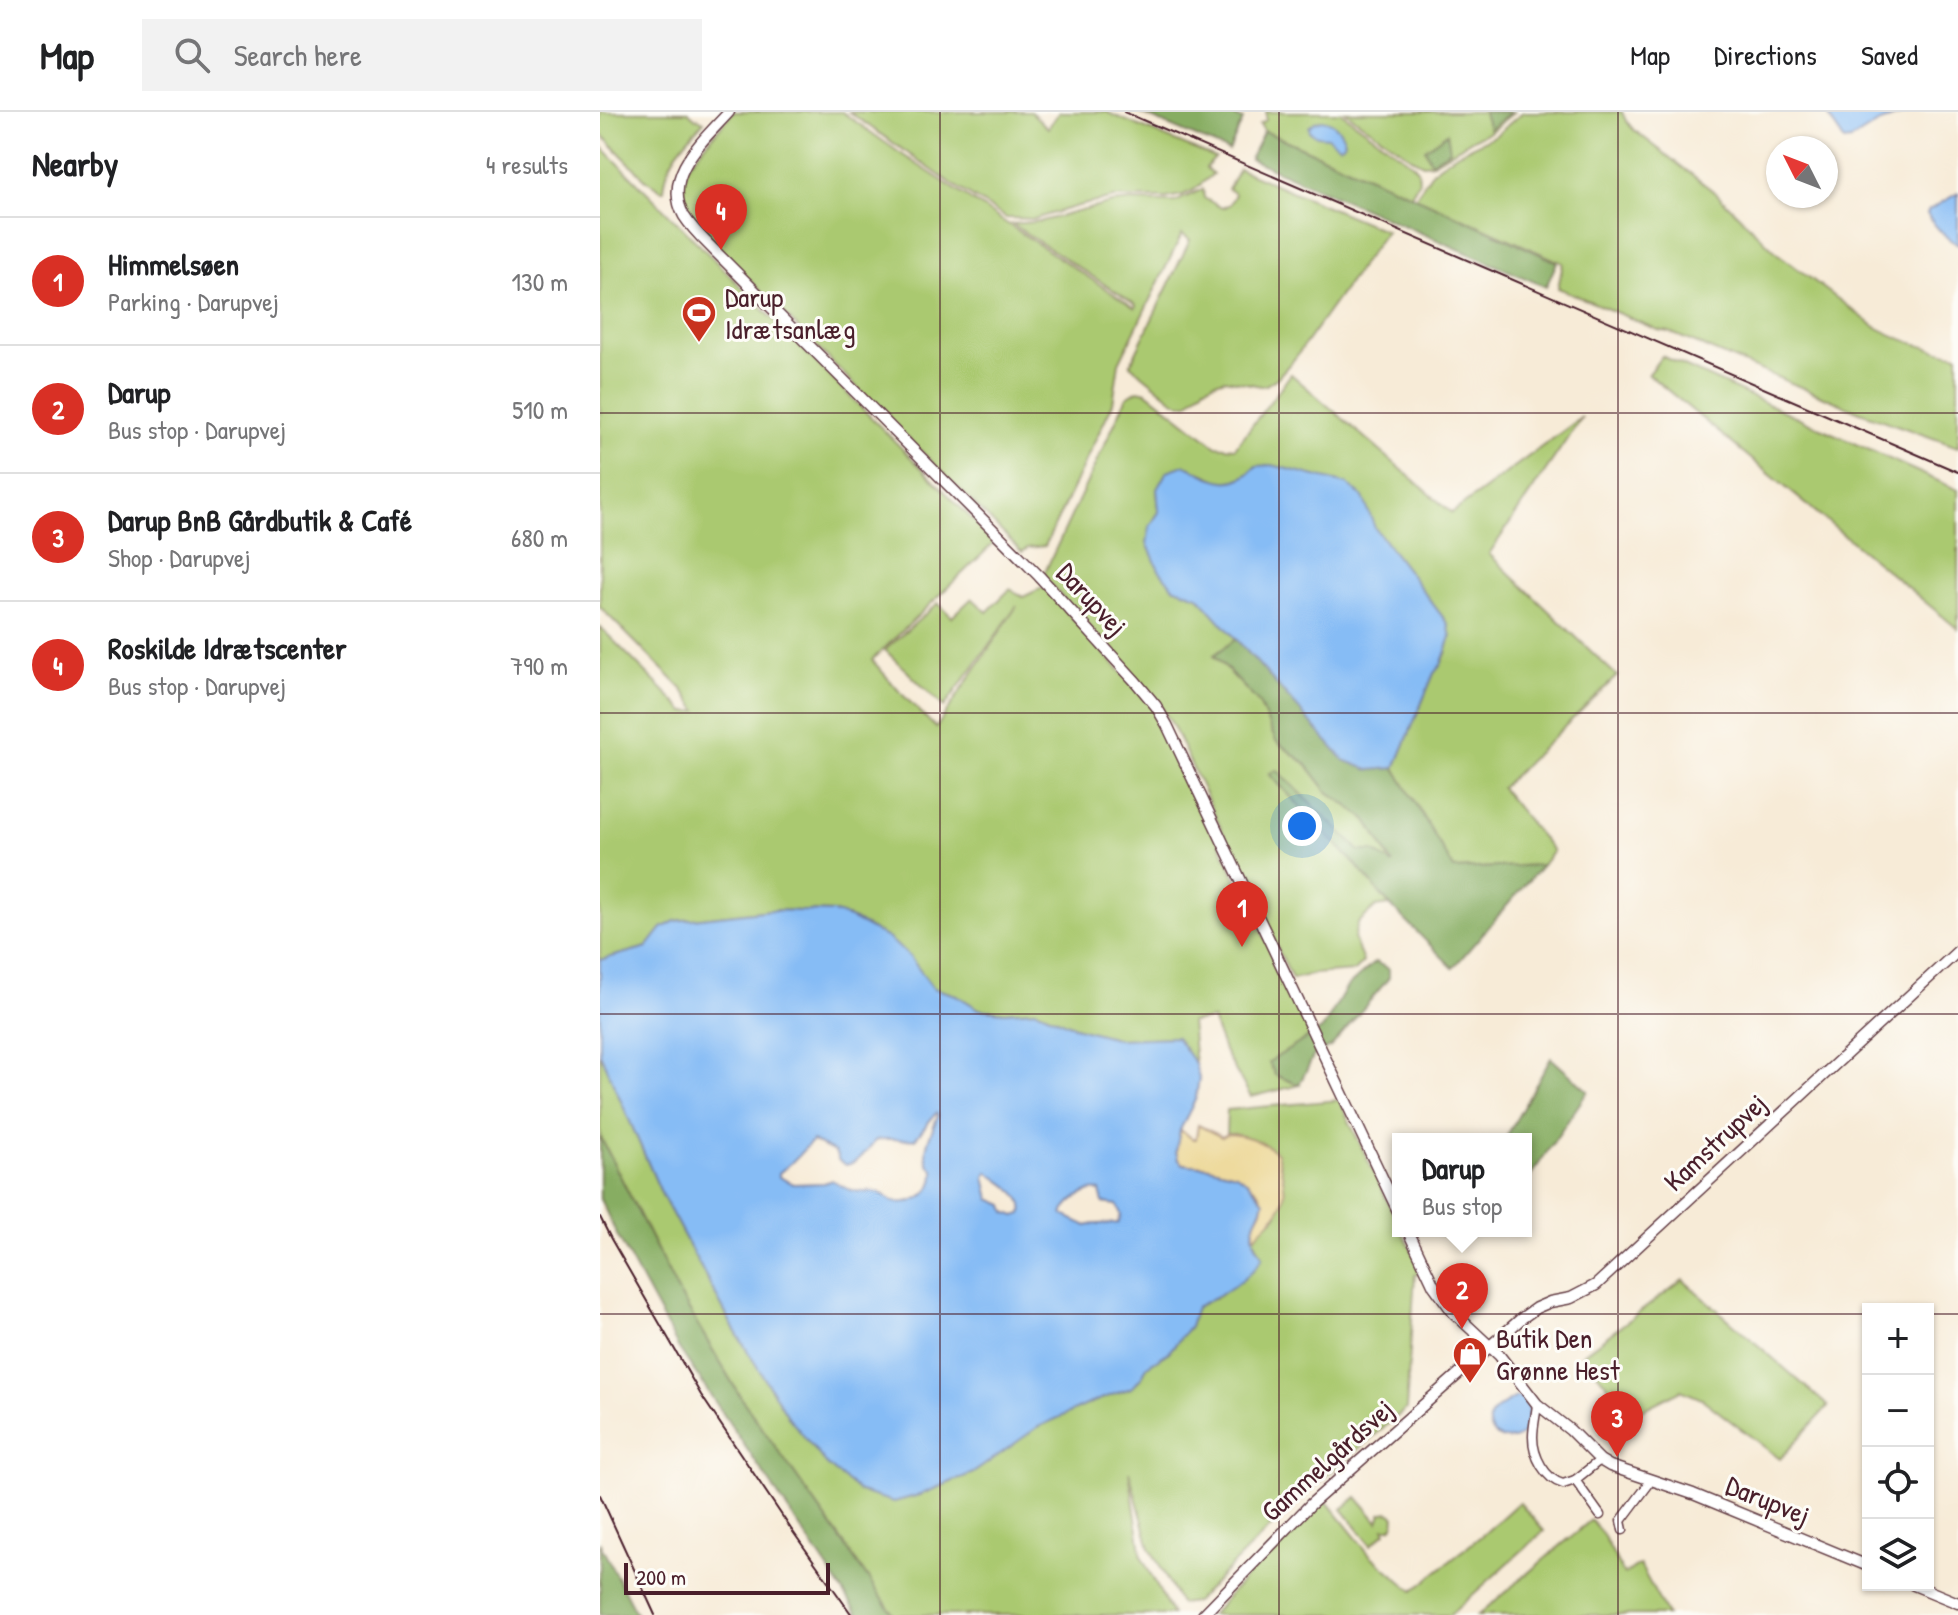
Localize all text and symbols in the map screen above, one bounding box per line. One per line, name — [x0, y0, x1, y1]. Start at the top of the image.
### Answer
search box — [142, 19, 702, 91]
text: Map — [40, 29, 94, 81]
icon: search — [170, 33, 214, 77]
text: Search here — [234, 35, 362, 75]
text: Map — [1630, 36, 1670, 74]
text: Directions — [1714, 36, 1817, 74]
text: Saved — [1861, 36, 1918, 74]
north arrow — [1766, 136, 1838, 208]
text: Nearby — [32, 141, 118, 187]
text: 4 results — [486, 147, 568, 182]
pin: 4 — [695, 184, 747, 250]
text: Himmelsøen — [108, 244, 239, 284]
text: 1 — [53, 264, 63, 299]
text: 130 m — [512, 264, 568, 299]
place label: Darup Idrætsanlæg — [725, 278, 855, 348]
text: Parking · Darupvej — [108, 284, 279, 319]
sports icon: Darup Idrætsanlæg — [680, 294, 718, 344]
text: Darup — [108, 372, 170, 412]
text: 2 — [52, 392, 64, 427]
text: 510 m — [512, 392, 568, 427]
text: Bus stop · Darupvej — [108, 412, 286, 447]
text: Darup BnB Gårdbutik & Café — [108, 500, 412, 540]
text: 3 — [52, 520, 64, 555]
text: 680 m — [511, 520, 568, 555]
text: Shop · Darupvej — [108, 540, 251, 575]
street label: Darupvej — [1048, 554, 1136, 644]
text: Roskilde Idrætscenter — [108, 628, 347, 668]
text: 4 — [53, 648, 63, 683]
text: 790 m — [510, 648, 568, 683]
text: Bus stop · Darupvej — [108, 668, 286, 703]
your location — [1282, 806, 1322, 846]
pin: 1 — [1216, 881, 1268, 947]
street label: Kamstrupvej — [1655, 1084, 1775, 1200]
popup — [1392, 1133, 1532, 1237]
text: Darup — [1422, 1148, 1484, 1188]
text: Bus stop — [1422, 1188, 1502, 1223]
pin: 2 — [1436, 1263, 1488, 1329]
map controls — [1862, 1303, 1934, 1591]
button: + — [1862, 1303, 1934, 1375]
place label: Butik Den Grønne Hest — [1496, 1319, 1620, 1389]
shop icon: Butik Den Grønne Hest — [1451, 1335, 1489, 1385]
button: − — [1862, 1375, 1934, 1447]
street label: Gammelgårdsvej — [1253, 1390, 1401, 1530]
pin: 3 — [1591, 1391, 1643, 1457]
button: locate — [1862, 1447, 1934, 1519]
street label: Darupvej — [1720, 1466, 1816, 1534]
button: layers — [1862, 1519, 1934, 1591]
scale bar — [624, 1559, 830, 1595]
text: 200 m — [636, 1562, 686, 1592]

